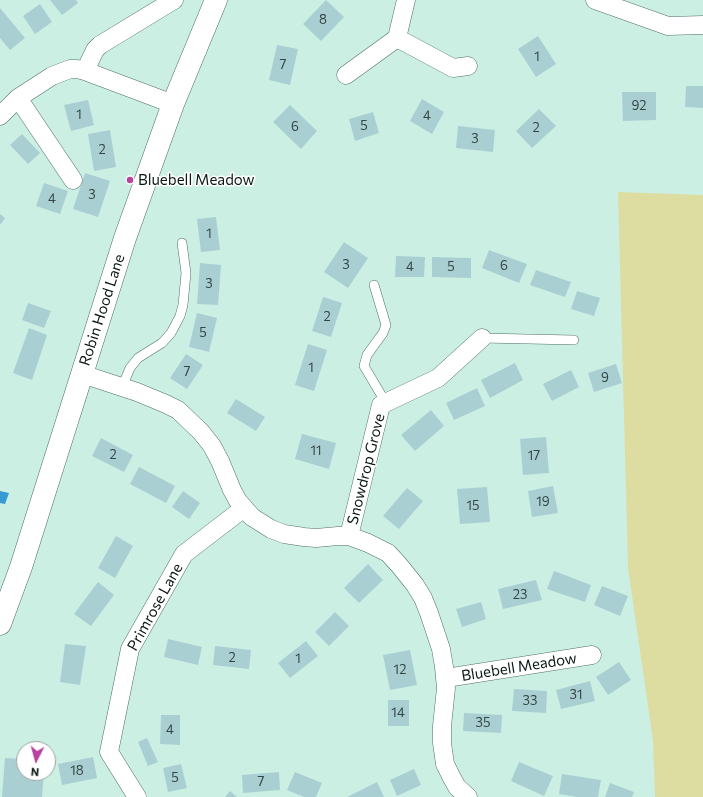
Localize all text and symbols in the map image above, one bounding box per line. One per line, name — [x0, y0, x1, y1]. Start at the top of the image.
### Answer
house number: 8 — [319, 12, 327, 28]
house number: 1 — [534, 49, 540, 65]
house number: 7 — [280, 57, 286, 73]
house number: 92 — [631, 98, 647, 114]
house number: 1 — [76, 107, 82, 123]
house number: 4 — [423, 108, 431, 124]
house number: 5 — [360, 118, 368, 134]
house number: 6 — [291, 119, 299, 135]
house number: 2 — [532, 120, 540, 136]
house number: 3 — [471, 131, 479, 147]
house number: 2 — [98, 142, 106, 158]
place label: Bluebell Meadow — [138, 171, 255, 189]
marker: Bluebell Meadow — [125, 175, 135, 185]
house number: 3 — [88, 187, 96, 203]
house number: 4 — [48, 191, 56, 207]
house number: 1 — [206, 226, 212, 242]
street label: Robin Hood Lane — [75, 252, 129, 368]
house number: 3 — [342, 257, 350, 273]
house number: 6 — [500, 258, 508, 274]
house number: 4 — [406, 259, 414, 275]
house number: 5 — [447, 259, 455, 275]
house number: 3 — [205, 276, 213, 292]
house number: 2 — [323, 309, 331, 325]
house number: 5 — [199, 325, 207, 341]
house number: 1 — [308, 360, 314, 376]
house number: 7 — [184, 364, 190, 380]
house number: 9 — [601, 370, 609, 386]
street label: Snowdrop Grove — [344, 412, 388, 526]
house number: 11 — [310, 443, 322, 459]
house number: 2 — [109, 447, 117, 463]
house number: 17 — [528, 448, 540, 464]
house number: 19 — [536, 494, 550, 510]
house number: 15 — [466, 498, 480, 514]
street label: Primrose Lane — [124, 560, 186, 654]
house number: 23 — [513, 587, 527, 603]
street label: Bluebell Meadow — [460, 649, 578, 685]
house number: 2 — [228, 650, 236, 666]
house number: 1 — [295, 651, 301, 667]
house number: 12 — [394, 662, 406, 678]
house number: 31 — [570, 687, 582, 703]
house number: 33 — [523, 693, 537, 709]
house number: 14 — [391, 705, 405, 721]
house number: 35 — [476, 715, 490, 731]
house number: 4 — [166, 722, 174, 738]
north arrow — [16, 741, 56, 781]
house number: 18 — [70, 763, 84, 779]
text: N — [30, 766, 40, 779]
house number: 5 — [171, 770, 179, 786]
house number: 7 — [258, 774, 264, 790]

